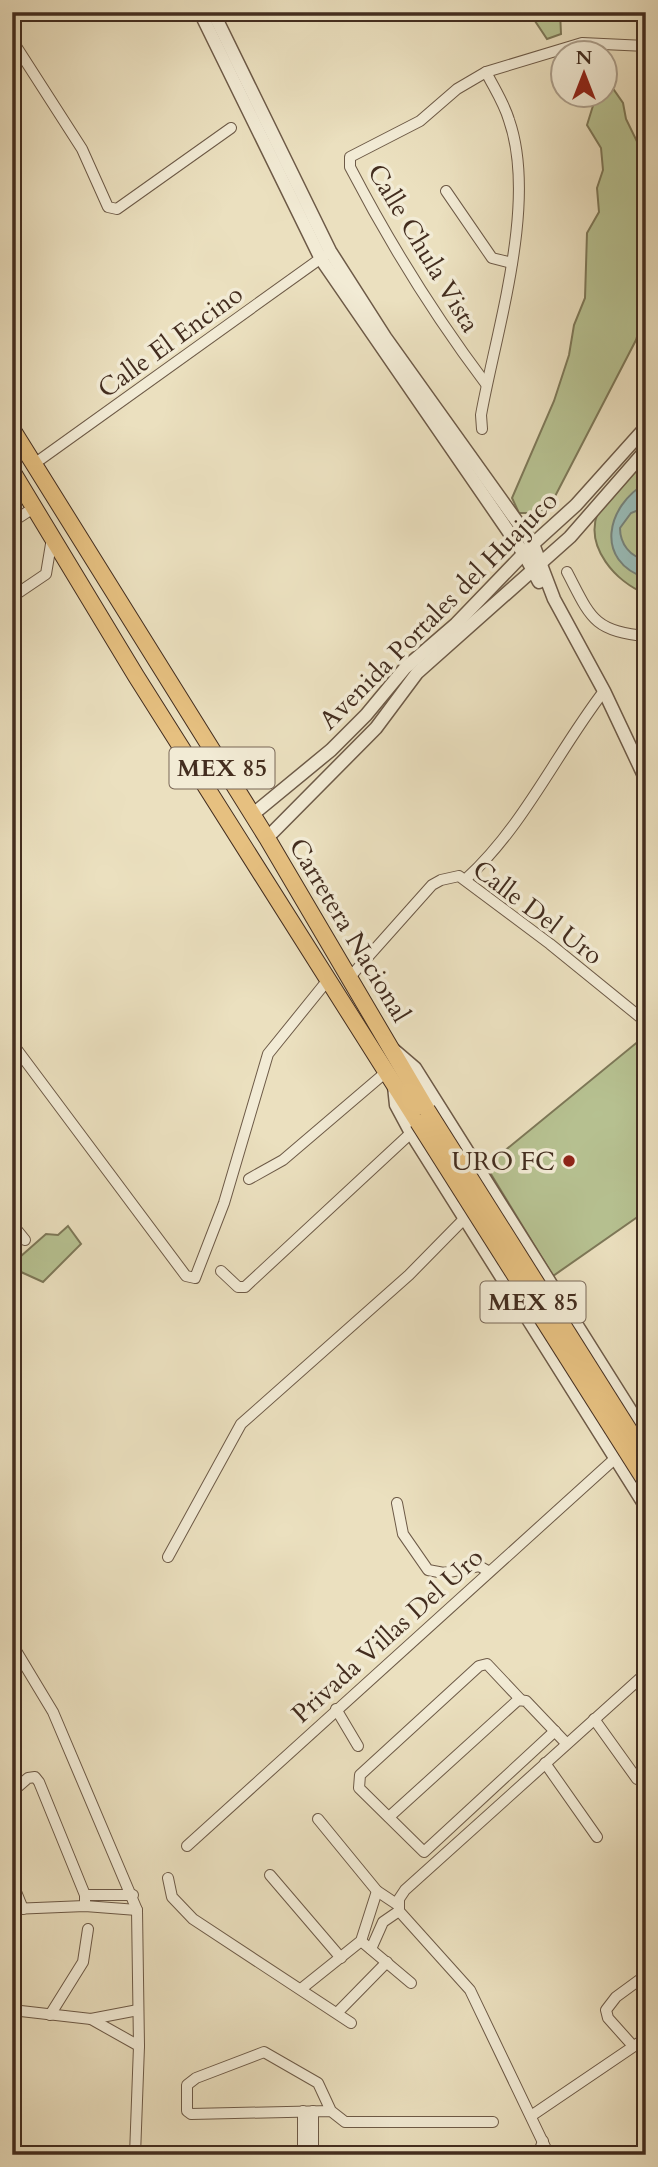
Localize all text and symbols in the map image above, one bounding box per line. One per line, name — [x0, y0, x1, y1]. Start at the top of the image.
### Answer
north arrow — [550, 38, 620, 108]
text: N — [576, 45, 593, 71]
street label: Calle Chula Vista — [359, 157, 488, 339]
street label: Calle El Encino — [91, 277, 250, 406]
street label: Avenida Portales del Huajuco — [311, 483, 565, 737]
road number: MEX 85 — [170, 748, 274, 788]
street label: Carretera Nacional — [281, 832, 419, 1029]
street label: Calle Del Uro — [465, 852, 610, 973]
place label: URO FC — [452, 1144, 555, 1179]
marker: URO FC — [561, 1153, 577, 1169]
road number: MEX 85 — [480, 1282, 586, 1322]
street label: Privada Villas Del Uro — [284, 1540, 491, 1731]

